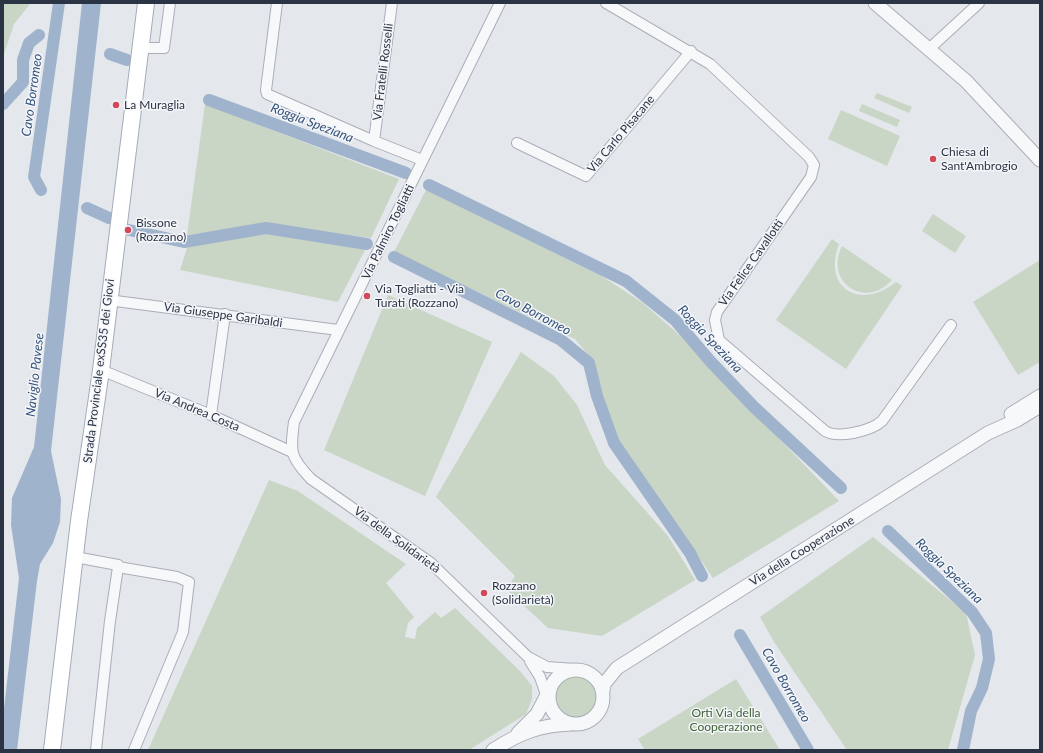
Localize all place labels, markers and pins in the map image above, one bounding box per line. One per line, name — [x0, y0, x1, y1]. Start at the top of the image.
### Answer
place label: La Muraglia — [124, 98, 185, 112]
marker: La Muraglia — [111, 100, 121, 110]
place label: Chiesa di Sant'Ambrogio — [941, 145, 1018, 173]
marker: Chiesa di Sant'Ambrogio — [928, 154, 938, 164]
place label: Bissone (Rozzano) — [136, 216, 186, 244]
marker: Bissone (Rozzano) — [123, 225, 133, 235]
place label: Via Togliatti - Via Turati (Rozzano) — [375, 282, 464, 310]
marker: Via Togliatti - Via Turati (Rozzano) — [362, 291, 372, 301]
place label: Rozzano (Solidarietà) — [492, 579, 554, 607]
marker: Rozzano (Solidarietà) — [479, 588, 489, 598]

